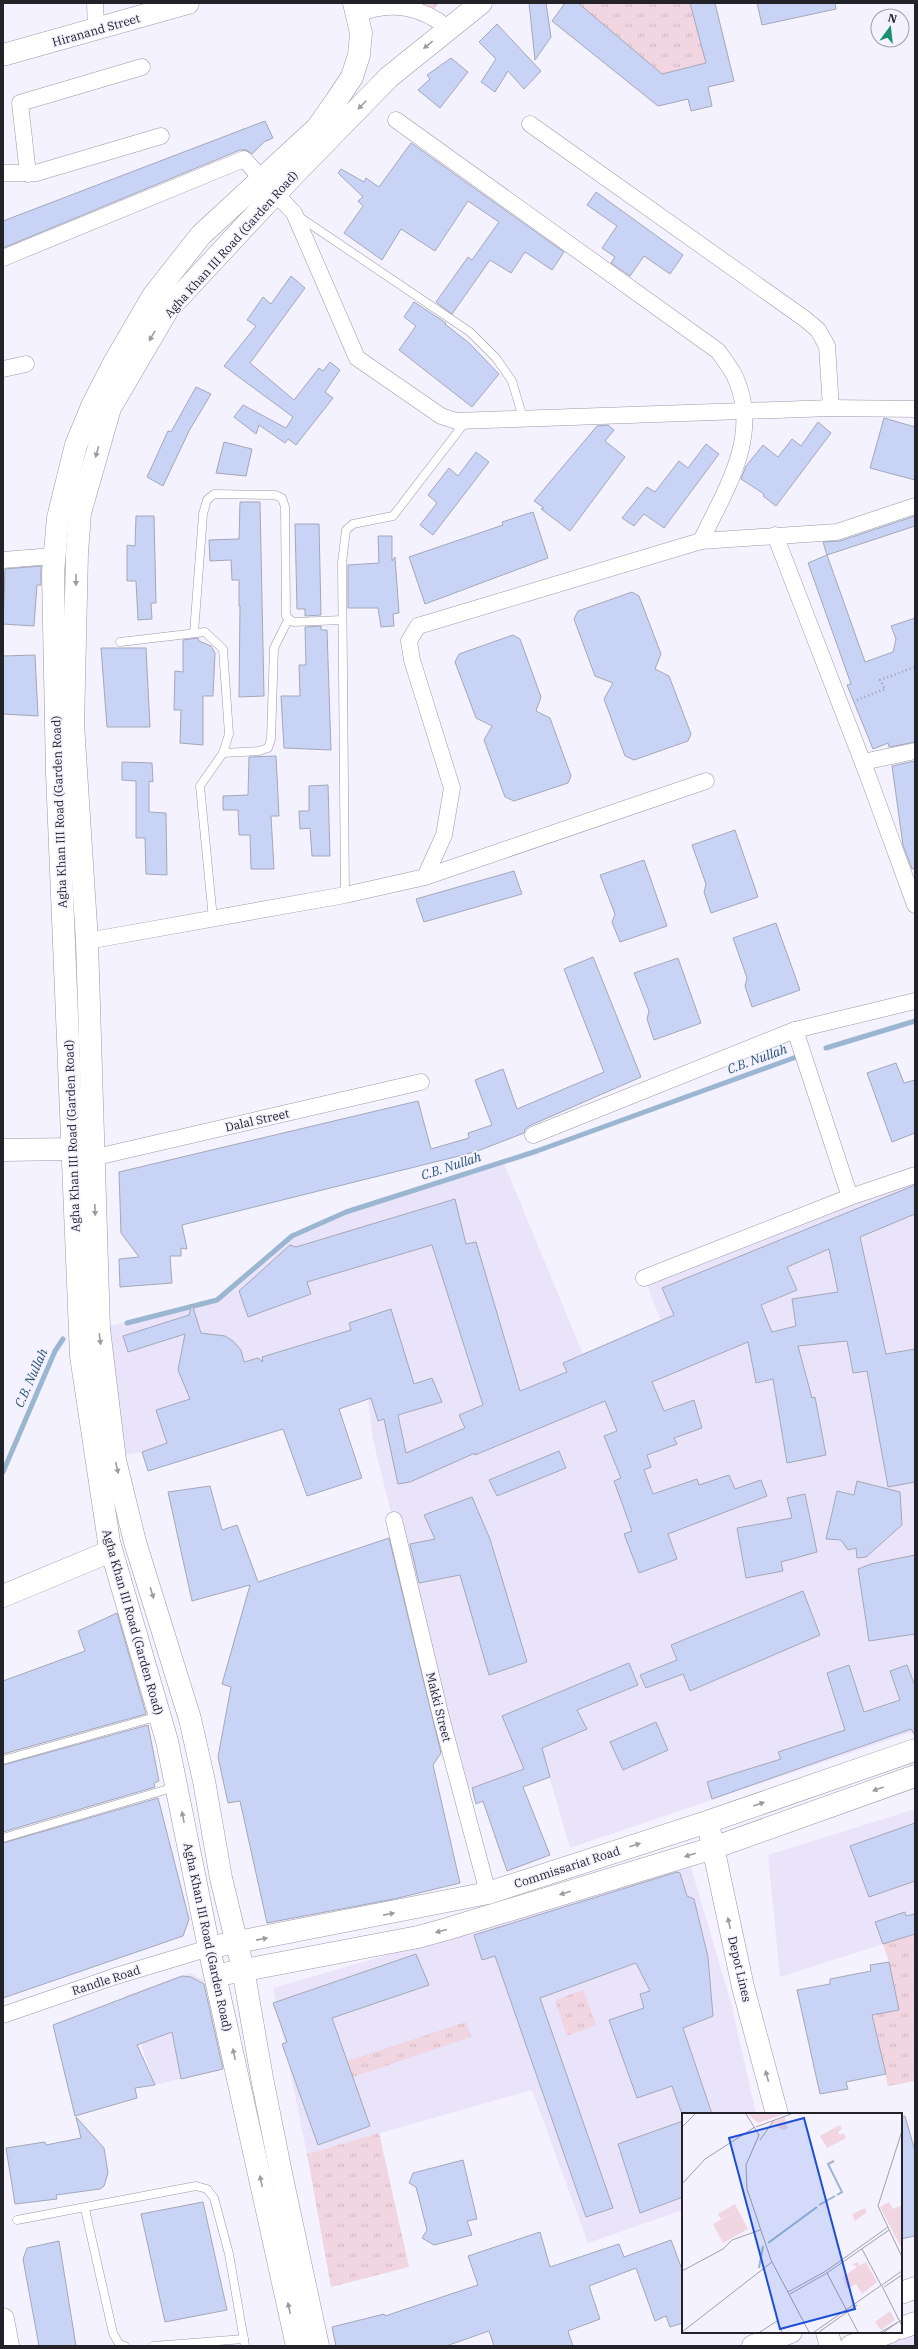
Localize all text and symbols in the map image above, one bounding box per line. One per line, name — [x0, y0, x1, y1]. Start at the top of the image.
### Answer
north arrow — [870, 8, 910, 48]
street label: Hiranand Street — [50, 10, 142, 50]
text: N — [887, 10, 899, 26]
one-way arrow — [423, 40, 434, 49]
one-way arrow — [357, 100, 367, 110]
street label: Agha Khan III Road (Garden Road) — [161, 167, 301, 321]
one-way arrow — [149, 330, 156, 342]
one-way arrow — [94, 447, 100, 459]
one-way arrow — [73, 574, 79, 587]
street label: Agha Khan III Road (Garden Road) — [48, 715, 70, 908]
street label: Agha Khan III Road (Garden Road) — [61, 1039, 83, 1232]
water label: C.B. Nullah — [725, 1040, 789, 1078]
street label: Dalal Street — [224, 1105, 290, 1135]
water label: C.B. Nullah — [419, 1148, 483, 1184]
one-way arrow — [91, 1204, 98, 1216]
one-way arrow — [97, 1333, 103, 1345]
water label: C.B. Nullah — [11, 1346, 51, 1410]
one-way arrow — [114, 1462, 120, 1474]
street label: Agha Khan III Road (Garden Road) — [99, 1527, 167, 1717]
one-way arrow — [149, 1588, 155, 1600]
street label: Makki Street — [423, 1671, 455, 1743]
one-way arrow — [872, 1786, 884, 1792]
one-way arrow — [753, 1801, 765, 1807]
one-way arrow — [180, 1811, 186, 1823]
street label: Agha Khan III Road (Garden Road) — [181, 1841, 235, 2033]
one-way arrow — [630, 1842, 642, 1848]
street label: Commissariat Road — [512, 1843, 622, 1891]
one-way arrow — [683, 1852, 695, 1858]
one-way arrow — [559, 1890, 571, 1896]
one-way arrow — [383, 1911, 395, 1917]
one-way arrow — [726, 1917, 732, 1929]
one-way arrow — [435, 1928, 447, 1934]
one-way arrow — [256, 1935, 268, 1941]
street label: Depot Lines — [725, 1935, 755, 2003]
street label: Randle Road — [70, 1962, 142, 1998]
one-way arrow — [230, 2048, 236, 2060]
one-way arrow — [764, 2070, 770, 2082]
inset map — [682, 2113, 902, 2333]
one-way arrow — [258, 2175, 264, 2187]
one-way arrow — [286, 2302, 292, 2314]

